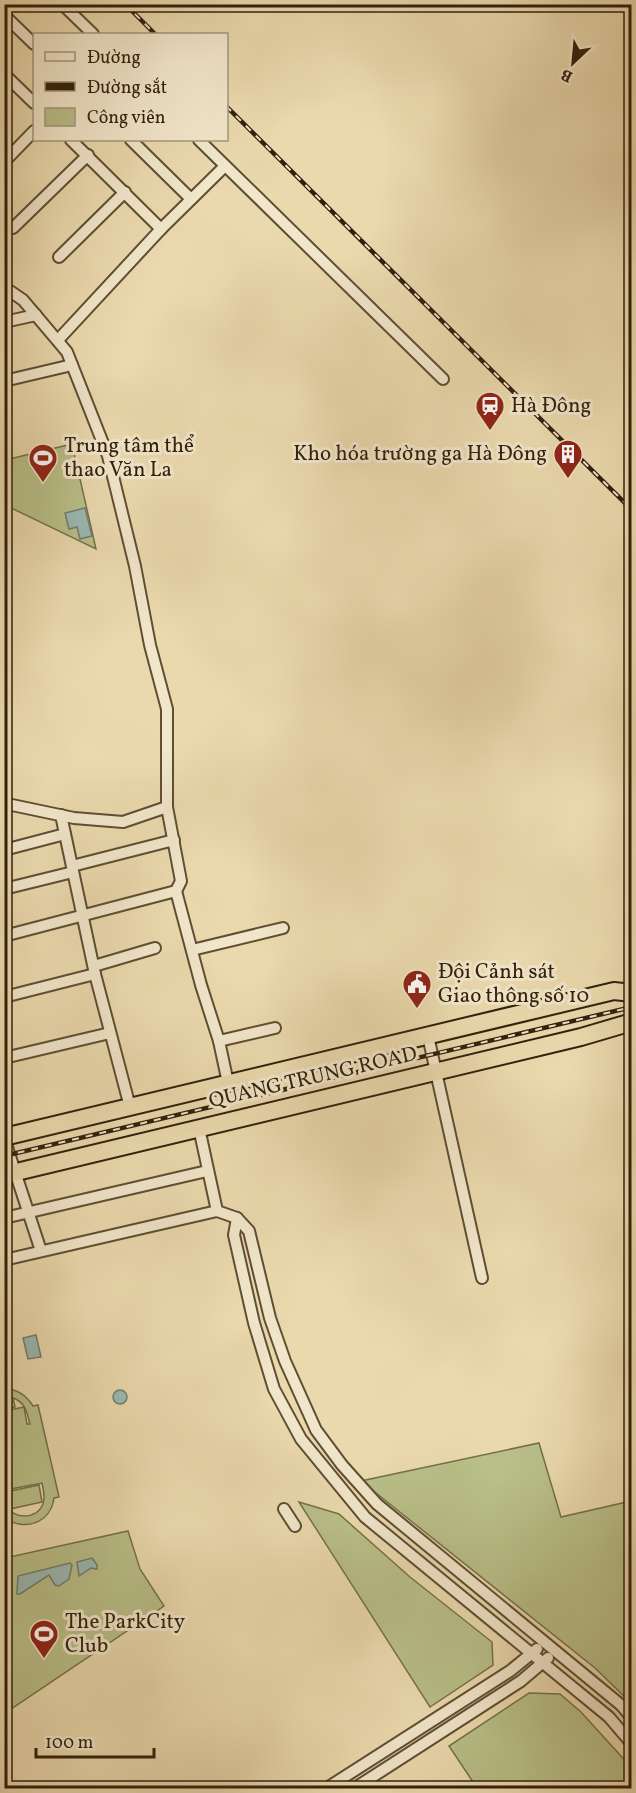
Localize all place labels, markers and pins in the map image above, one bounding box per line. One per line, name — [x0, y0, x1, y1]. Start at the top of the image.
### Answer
station icon: Hà Đông — [474, 390, 506, 432]
place label: Hà Đông — [511, 392, 591, 421]
place label: Trung tâm thể thao Văn La — [64, 432, 194, 485]
building icon: Kho hóa trường ga Hà Đông — [552, 438, 584, 480]
place label: Kho hóa trường ga Hà Đông — [293, 440, 547, 469]
sports icon: Trung tâm thể thao Văn La — [27, 442, 59, 484]
place label: Đội Cảnh sát Giao thông số 10 — [438, 958, 589, 1011]
public building icon: Đội Cảnh sát Giao thông số 10 — [401, 968, 433, 1010]
place label: The ParkCity Club — [65, 1608, 186, 1661]
sports icon: The ParkCity Club — [28, 1618, 60, 1660]

